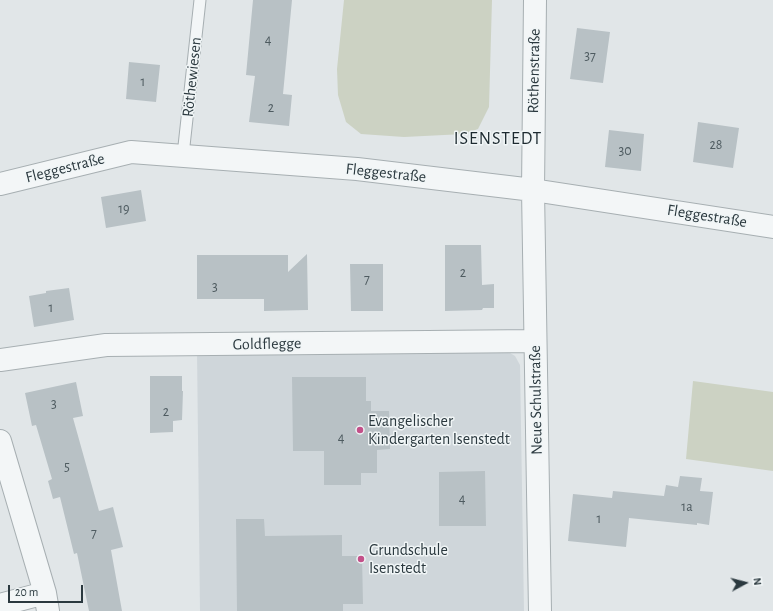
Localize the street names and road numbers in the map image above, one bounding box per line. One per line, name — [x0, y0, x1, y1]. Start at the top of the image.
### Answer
street label: Röthenstraße — [524, 28, 544, 114]
street label: Röthewiesen — [178, 36, 206, 118]
street label: Fleggestraße — [24, 149, 106, 187]
street label: Fleggestraße — [345, 159, 427, 187]
street label: Fleggestraße — [666, 200, 748, 232]
street label: Goldflegge — [233, 334, 301, 354]
street label: Neue Schulstraße — [525, 345, 547, 455]

